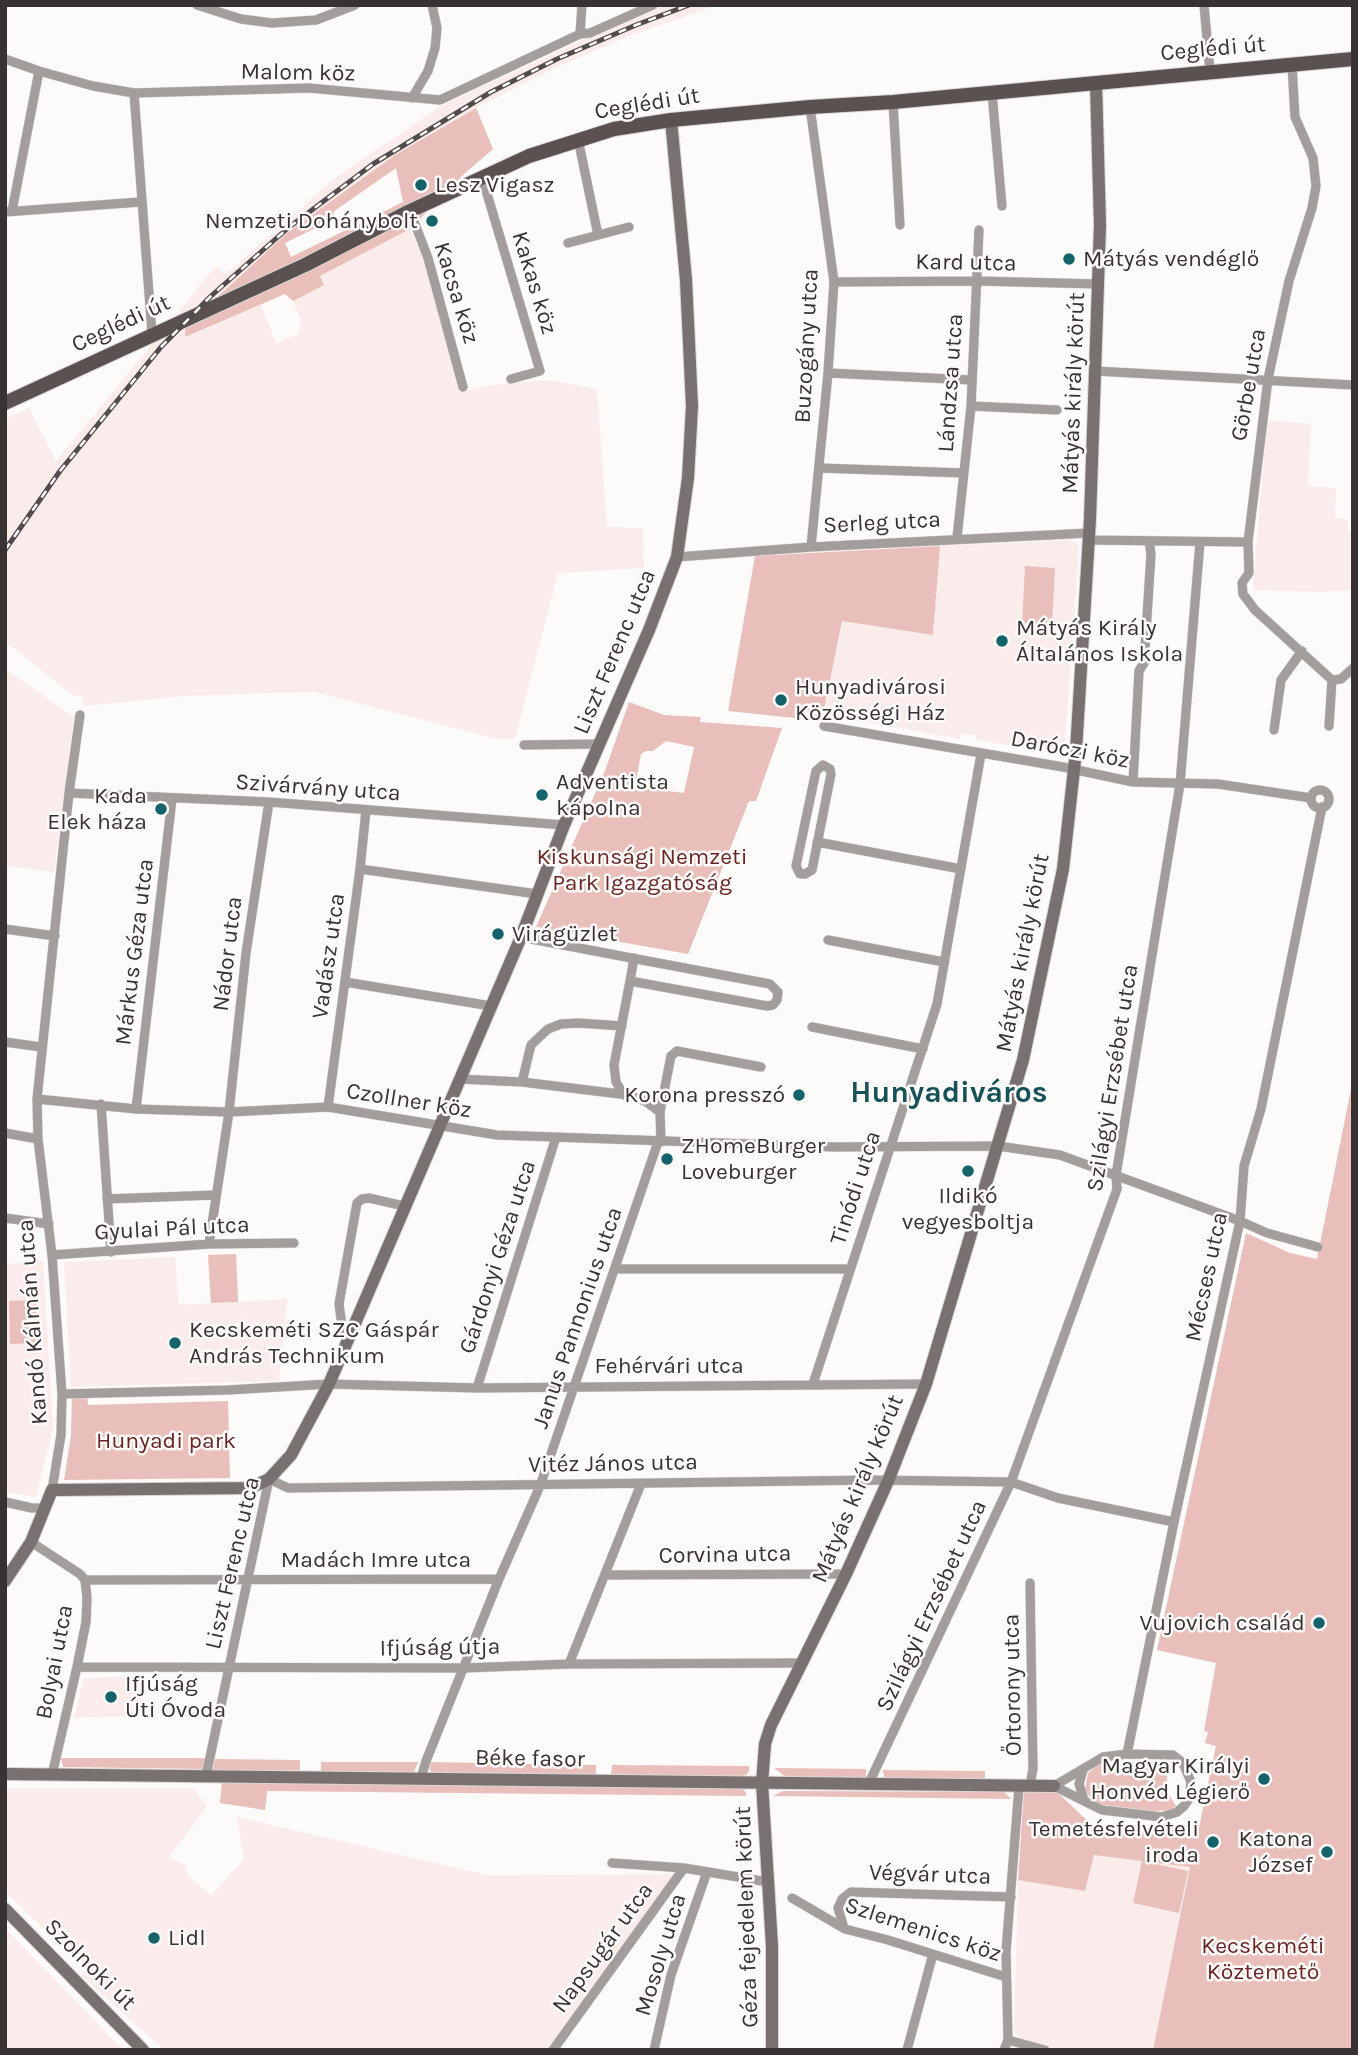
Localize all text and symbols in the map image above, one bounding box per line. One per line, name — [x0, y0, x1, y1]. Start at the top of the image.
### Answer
street label: Ceglédi út — [1159, 31, 1267, 67]
street label: Malom köz — [240, 58, 356, 88]
street label: Ceglédi út — [593, 82, 701, 126]
place label: Lesz Vigasz — [435, 171, 554, 199]
marker: Lesz Vigasz — [413, 177, 429, 193]
place label: Nemzeti Dohánybolt — [205, 207, 418, 235]
marker: Nemzeti Dohánybolt — [424, 213, 440, 229]
street label: Kakas köz — [505, 228, 563, 338]
street label: Kacsa köz — [427, 239, 485, 347]
place label: Mátyás vendéglő — [1083, 245, 1259, 273]
street label: Kard utca — [915, 248, 1017, 278]
marker: Mátyás vendéglő — [1061, 251, 1077, 267]
street label: Buzogány utca — [789, 268, 825, 424]
street label: Ceglédi út — [67, 289, 175, 359]
street label: Mátyás király körút — [1057, 292, 1091, 494]
street label: Lándzsa utca — [932, 313, 970, 453]
street label: Görbe utca — [1226, 327, 1272, 443]
street label: Serleg utca — [822, 506, 942, 540]
street label: Liszt Ferenc utca — [568, 565, 662, 739]
place label: Mátyás Király Általános Iskola — [1016, 614, 1183, 668]
marker: Mátyás Király Általános Iskola — [994, 633, 1010, 649]
place label: Hunyadivárosi Közösségi Ház — [795, 673, 946, 727]
marker: Hunyadivárosi Közösségi Ház — [773, 692, 789, 708]
street label: Daróczi köz — [1008, 725, 1132, 775]
street label: Szivárvány utca — [234, 768, 402, 808]
place label: Adventista kápolna — [556, 768, 669, 822]
place label: Kada Elek háza — [47, 782, 147, 836]
marker: Adventista kápolna — [534, 787, 550, 803]
marker: Kada Elek háza — [153, 801, 169, 817]
park label: Kiskunsági Nemzeti Park Igazgatóság — [536, 843, 748, 897]
street label: Mátyás király körút — [990, 851, 1056, 1055]
street label: Márkus Géza utca — [110, 857, 160, 1047]
street label: Vadász utca — [307, 891, 351, 1021]
street label: Nádor utca — [207, 895, 249, 1013]
place label: Virágüzlet — [512, 920, 617, 948]
marker: Virágüzlet — [490, 926, 506, 942]
street label: Szilágyi Erzsébet utca — [1081, 962, 1145, 1194]
district label: Hunyadiváros — [850, 1075, 1048, 1111]
street label: Czollner köz — [344, 1077, 474, 1125]
place label: Korona presszó — [624, 1081, 785, 1109]
marker: Korona presszó — [791, 1087, 807, 1103]
street label: Tinódi utca — [825, 1128, 887, 1248]
place label: ZHomeBurger Loveburger — [681, 1132, 825, 1186]
marker: ZHomeBurger Loveburger — [659, 1151, 675, 1167]
street label: Gárdonyi Géza utca — [454, 1157, 542, 1357]
marker: Ildikó vegyesboltja — [960, 1163, 976, 1179]
place label: Ildikó vegyesboltja — [902, 1182, 1034, 1236]
street label: Janus Pannonius utca — [527, 1204, 629, 1432]
street label: Mécses utca — [1180, 1210, 1234, 1344]
street label: Gyulai Pál utca — [94, 1211, 250, 1247]
street label: Kandó Kálmán utca — [12, 1218, 54, 1426]
place label: Kecskeméti SZC Gáspár András Technikum — [189, 1316, 439, 1370]
marker: Kecskeméti SZC Gáspár András Technikum — [167, 1335, 183, 1351]
street label: Fehérvári utca — [594, 1352, 744, 1380]
street label: Mátyás király körút — [806, 1391, 910, 1587]
park label: Hunyadi park — [96, 1427, 236, 1455]
street label: Vitéz János utca — [528, 1449, 698, 1479]
street label: Liszt Ferenc utca — [200, 1474, 266, 1652]
street label: Szilágyi Erzsébet utca — [871, 1496, 993, 1716]
street label: Corvina utca — [659, 1540, 791, 1570]
street label: Madách Imre utca — [281, 1546, 471, 1574]
street label: Bolyai utca — [30, 1602, 80, 1722]
place label: Vujovich család — [1139, 1609, 1305, 1637]
street label: Őrtorony utca — [998, 1614, 1028, 1756]
marker: Vujovich család — [1311, 1615, 1327, 1631]
street label: Ifjúság útja — [379, 1633, 501, 1663]
place label: Ifjúság Úti Óvoda — [125, 1670, 226, 1724]
marker: Ifjúság Úti Óvoda — [103, 1689, 119, 1705]
street label: Béke fasor — [475, 1744, 585, 1774]
place label: Magyar Királyi Honvéd Légierő — [1091, 1752, 1250, 1806]
marker: Magyar Királyi Honvéd Légierő — [1256, 1771, 1272, 1787]
street label: Géza fejedelem körút — [729, 1806, 765, 2028]
place label: Temetésfelvételi iroda — [1029, 1815, 1199, 1869]
place label: Katona József — [1239, 1825, 1313, 1879]
marker: Temetésfelvételi iroda — [1205, 1834, 1221, 1850]
marker: Katona József — [1319, 1844, 1335, 1860]
street label: Végvár utca — [869, 1859, 991, 1891]
street label: Napsugár utca — [546, 1877, 660, 2019]
street label: Mosoly utca — [629, 1891, 693, 2019]
street label: Szlemenics köz — [841, 1892, 1005, 1968]
street label: Szolnoki út — [38, 1913, 142, 2017]
place label: Lidl — [168, 1924, 206, 1952]
marker: Lidl — [146, 1930, 162, 1946]
park label: Kecskeméti Köztemető — [1201, 1932, 1325, 1986]

